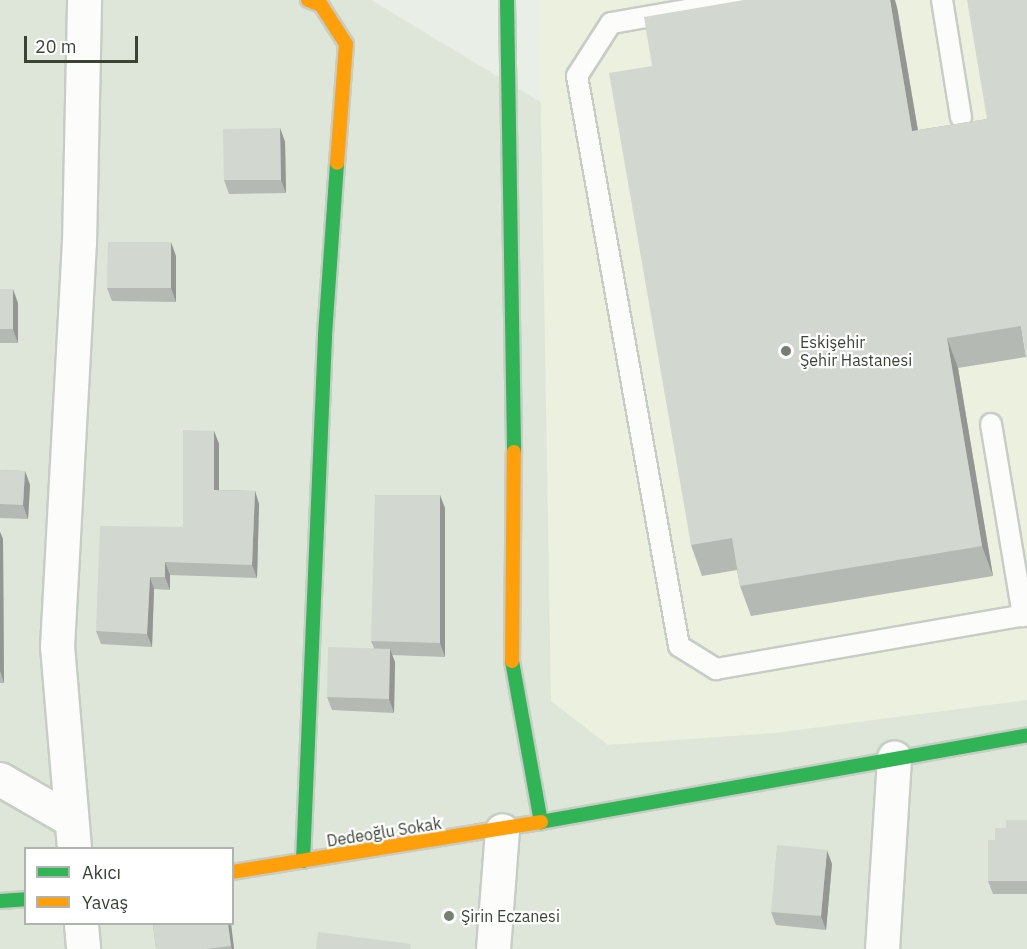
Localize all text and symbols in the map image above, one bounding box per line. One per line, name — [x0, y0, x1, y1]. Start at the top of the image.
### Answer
scale bar — [27, 24, 141, 62]
text: 20 m — [35, 35, 77, 58]
place label: Eskişehir Şehir Hastanesi — [800, 332, 912, 370]
marker: Eskişehir Şehir Hastanesi — [777, 342, 795, 360]
street label: Dedeoğlu Sokak — [325, 813, 443, 851]
legend — [24, 847, 234, 925]
text: Akıcı — [82, 861, 121, 884]
text: Yavaş — [82, 891, 128, 914]
place label: Şirin Eczanesi — [461, 906, 560, 926]
marker: Şirin Eczanesi — [442, 909, 456, 923]

